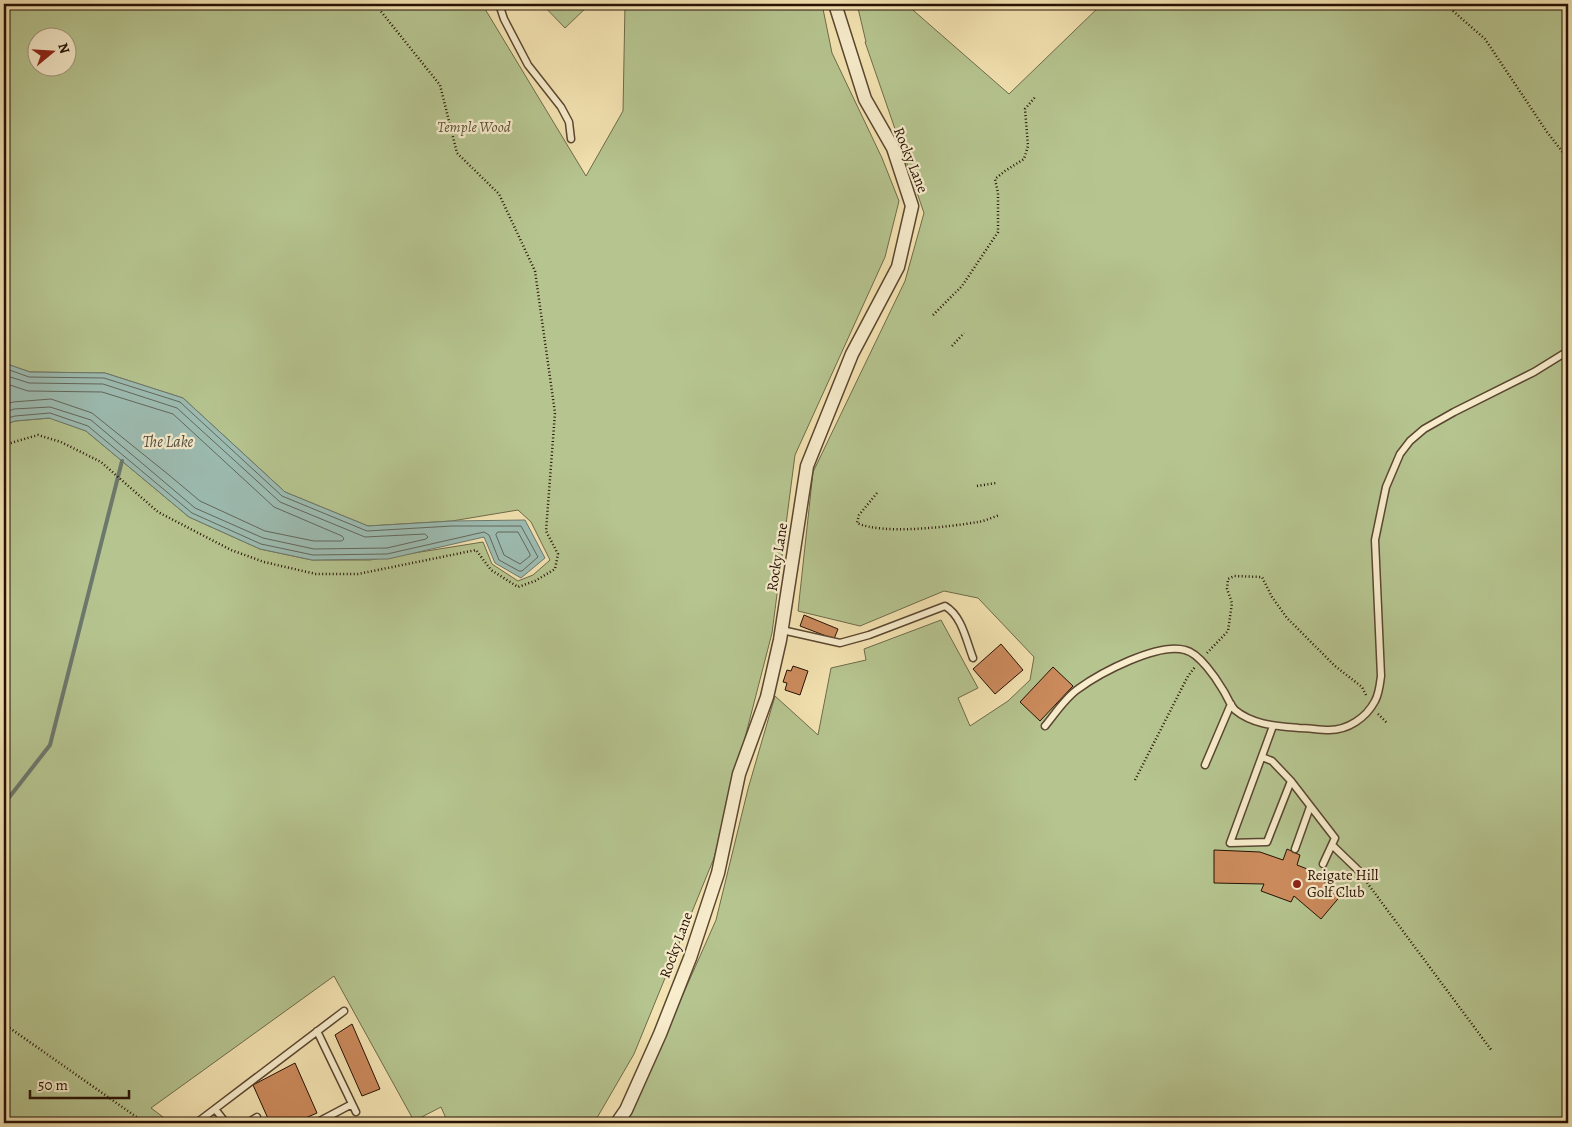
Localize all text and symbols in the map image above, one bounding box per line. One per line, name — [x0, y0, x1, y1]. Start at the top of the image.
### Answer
north arrow — [28, 28, 78, 78]
text: N — [53, 40, 74, 56]
park label: Temple Wood — [437, 117, 511, 137]
street label: Rocky Lane — [889, 124, 933, 196]
water label: The Lake — [143, 431, 194, 453]
street label: Rocky Lane — [762, 521, 792, 593]
place label: Reigate Hill Golf Club — [1307, 865, 1379, 902]
marker: Reigate Hill Golf Club — [1291, 878, 1303, 890]
street label: Rocky Lane — [655, 909, 697, 981]
scale bar — [30, 1067, 129, 1099]
text: 50 m — [38, 1075, 68, 1095]

